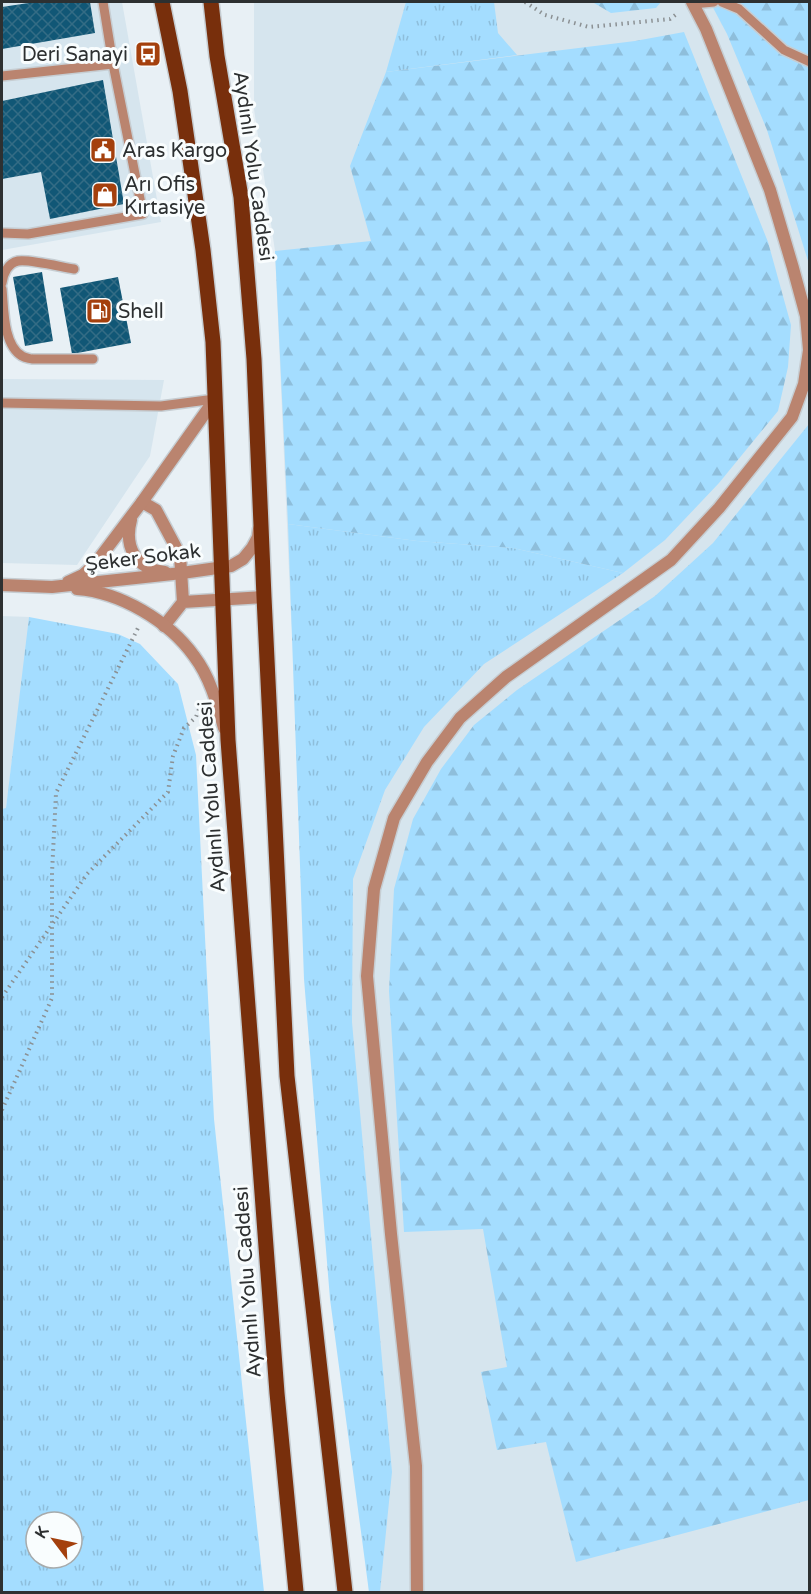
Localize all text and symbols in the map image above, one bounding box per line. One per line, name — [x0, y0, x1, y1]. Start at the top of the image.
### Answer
bus stop icon: Deri Sanayi — [133, 39, 163, 69]
place label: Deri Sanayi — [22, 43, 128, 67]
street label: Aydınlı Yolu Caddesi — [228, 69, 278, 263]
public building icon: Aras Kargo — [88, 135, 118, 165]
place label: Aras Kargo — [122, 139, 227, 163]
place label: Arı Ofis Kırtasiye — [124, 173, 205, 220]
shop icon: Arı Ofis Kırtasiye — [90, 180, 120, 210]
fuel station icon: Shell — [84, 296, 114, 326]
place label: Shell — [118, 300, 164, 324]
street label: Şeker Sokak — [84, 539, 202, 577]
street label: Aydınlı Yolu Caddesi — [193, 700, 231, 893]
street label: Aydınlı Yolu Caddesi — [229, 1185, 267, 1378]
north arrow — [24, 1510, 84, 1570]
text: K — [31, 1523, 54, 1542]

